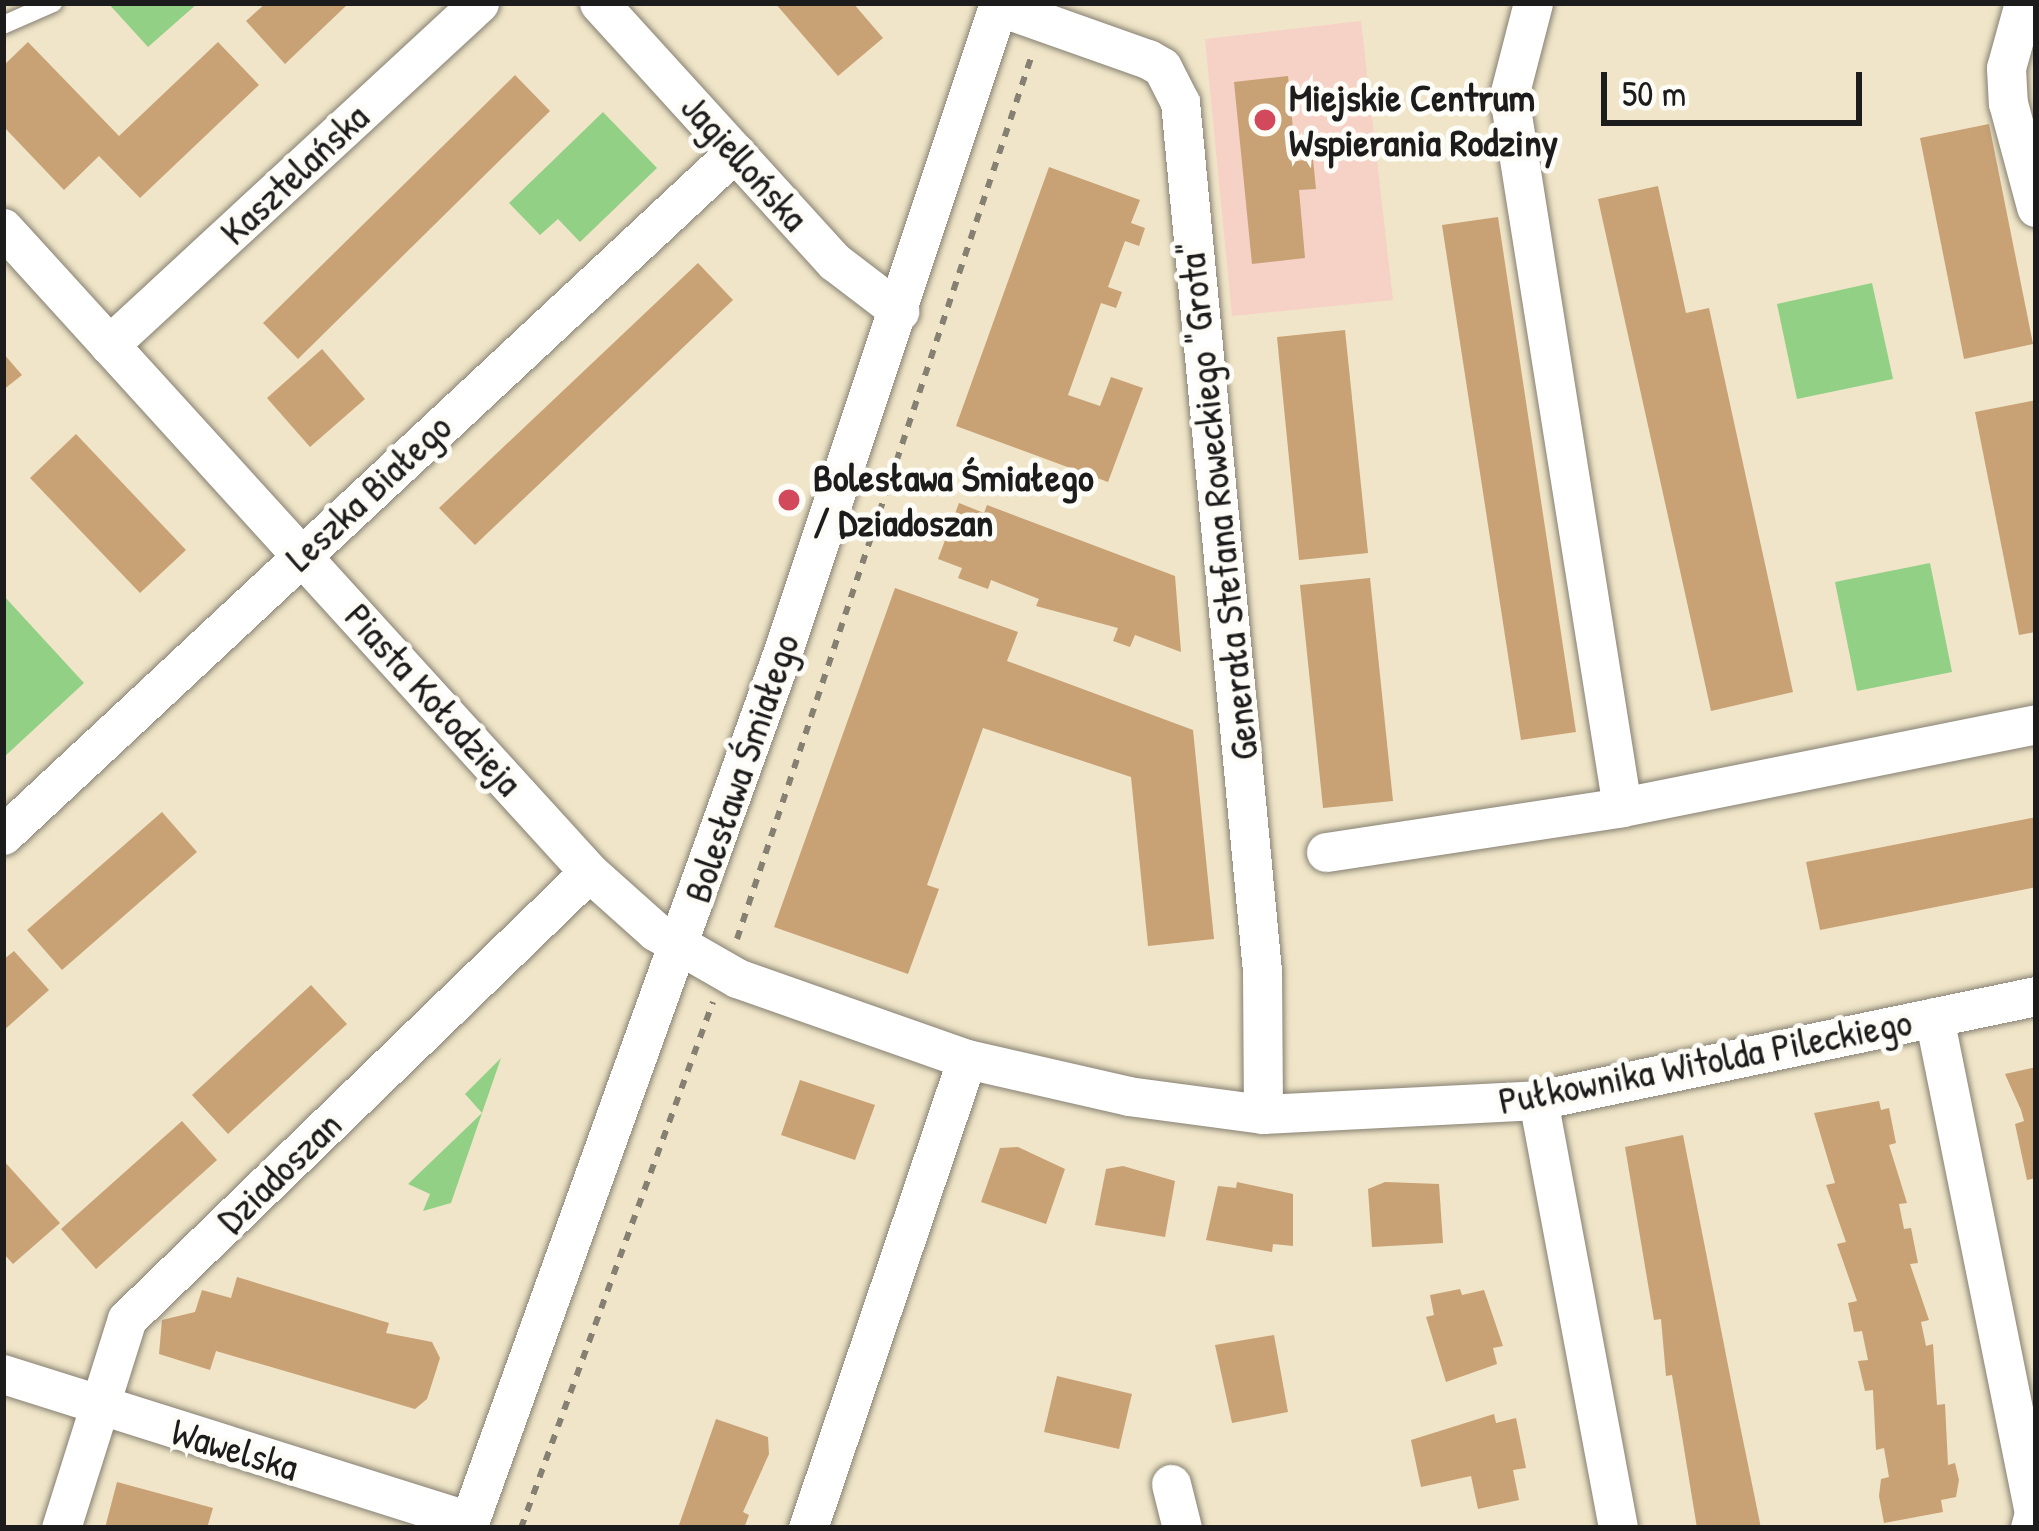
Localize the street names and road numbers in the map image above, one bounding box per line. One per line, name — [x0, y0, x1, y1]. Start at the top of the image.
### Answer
street label: Jagiellońska — [671, 84, 819, 240]
street label: Kasztelańska — [210, 93, 378, 255]
street label: Generała Stefana Roweckiego "Grota" — [1166, 239, 1268, 763]
street label: Leszka Białego — [275, 403, 461, 581]
street label: Piasta Kołodzieja — [335, 593, 533, 805]
street label: Bolesława Śmiałego — [673, 628, 809, 908]
street label: Pułkownika Witolda Pileckiego — [1495, 998, 1915, 1124]
street label: Dziadoszan — [207, 1101, 351, 1243]
street label: Wawelska — [166, 1408, 304, 1490]

